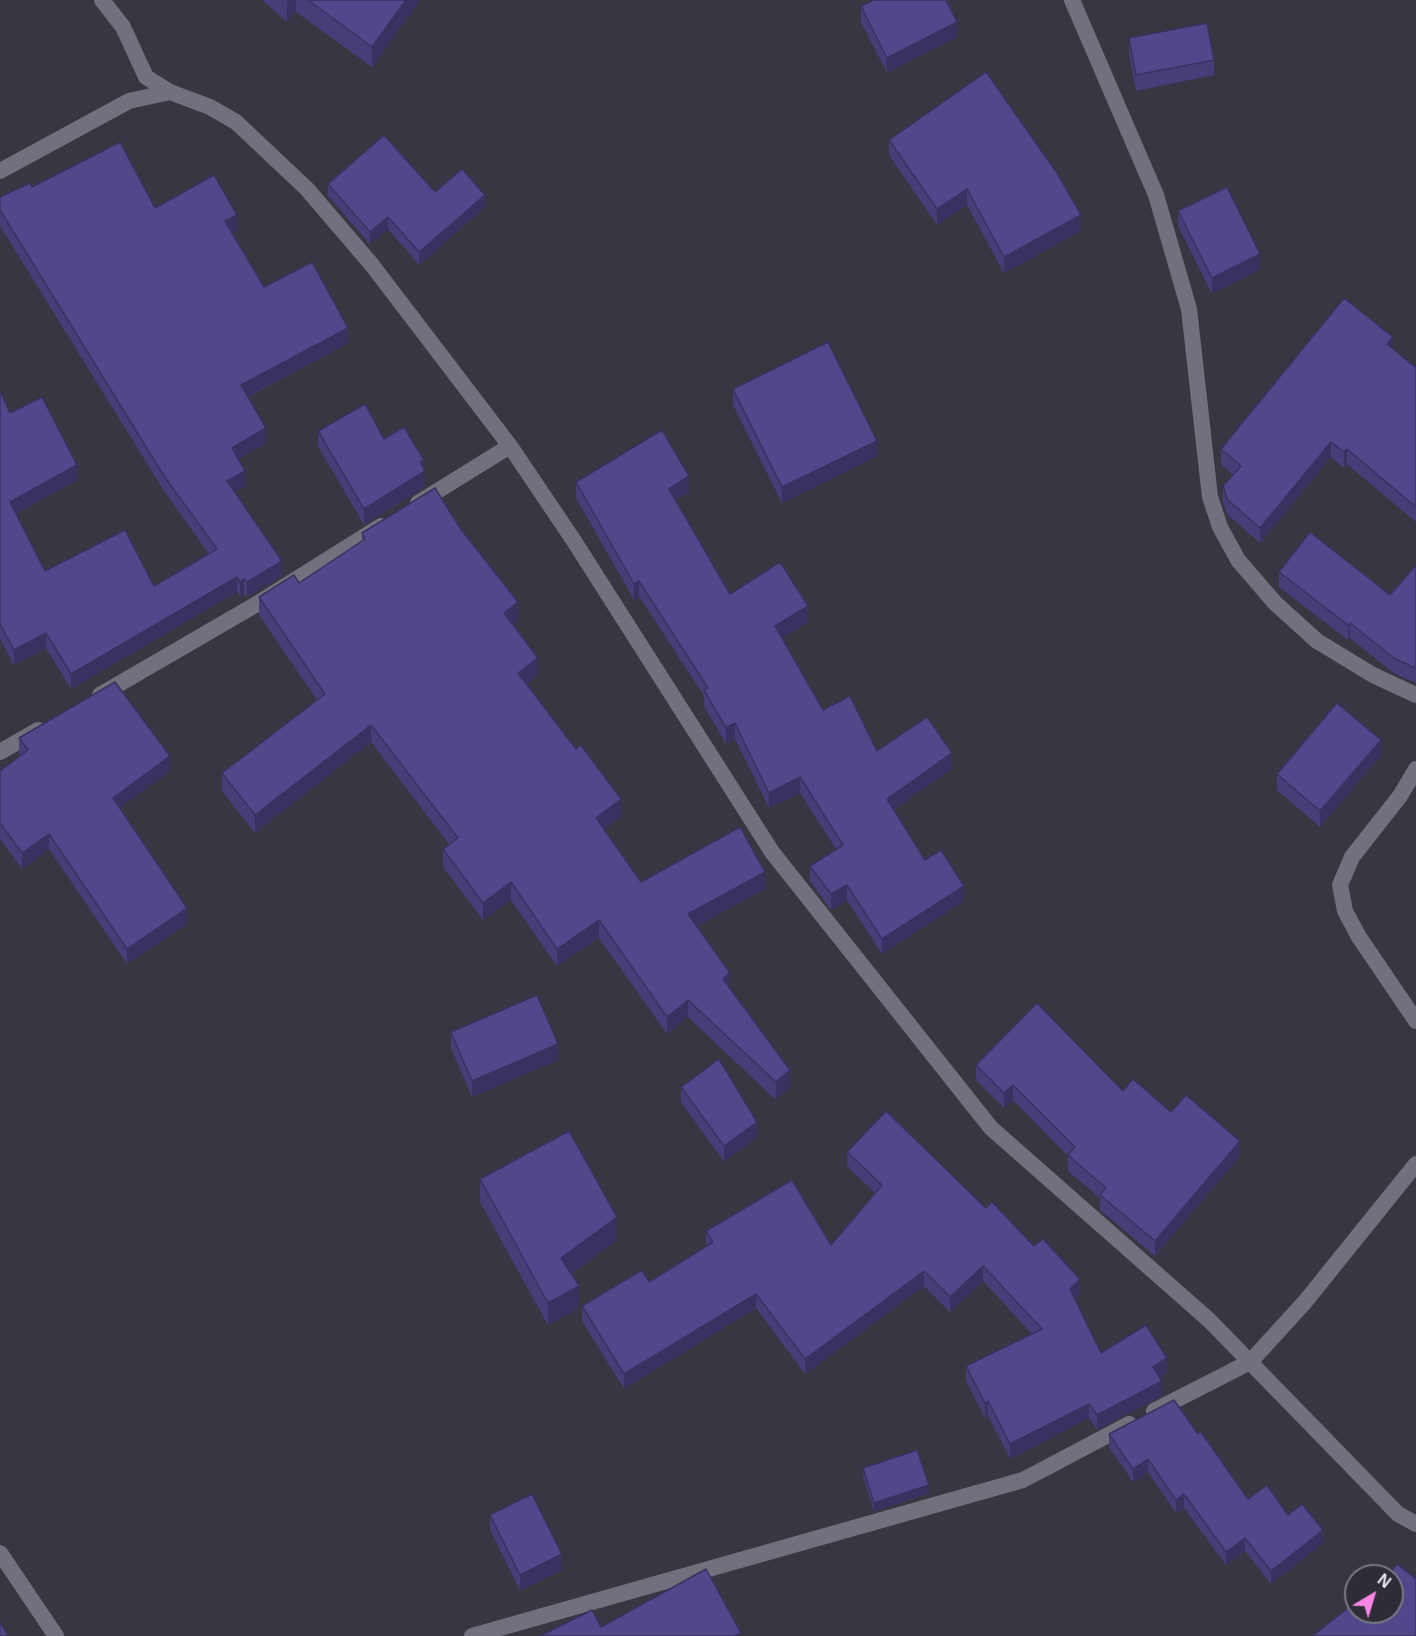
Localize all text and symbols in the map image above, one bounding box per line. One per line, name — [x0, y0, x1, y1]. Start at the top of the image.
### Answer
north arrow — [1344, 1564, 1404, 1624]
text: N — [1374, 1571, 1394, 1591]

